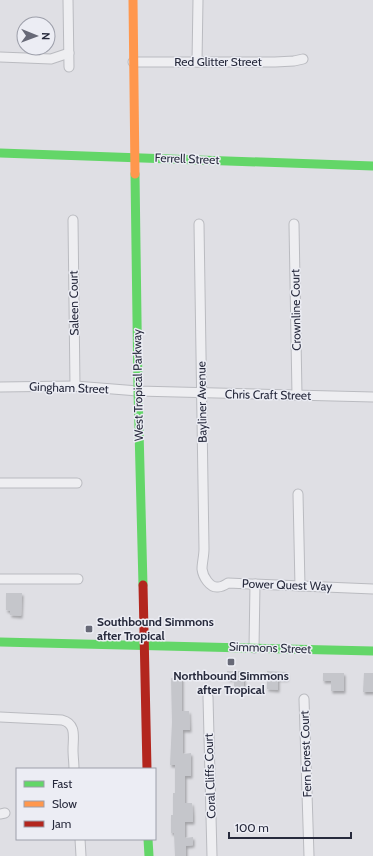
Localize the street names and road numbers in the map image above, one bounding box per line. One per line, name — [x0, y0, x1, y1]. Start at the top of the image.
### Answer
street label: Red Glitter Street — [174, 54, 262, 69]
street label: Ferrell Street — [154, 150, 220, 167]
street label: Crownline Court — [287, 269, 304, 351]
street label: Saleen Court — [65, 270, 82, 336]
street label: West Tropical Parkway — [129, 329, 146, 441]
street label: Bayliner Avenue — [193, 361, 210, 443]
street label: Gingham Street — [29, 379, 109, 396]
street label: Chris Craft Street — [225, 386, 311, 403]
street label: Power Quest Way — [242, 575, 332, 594]
street label: Simmons Street — [229, 639, 311, 656]
street label: Fern Forest Court — [296, 710, 315, 798]
street label: Coral Cliffs Court — [201, 733, 218, 819]

